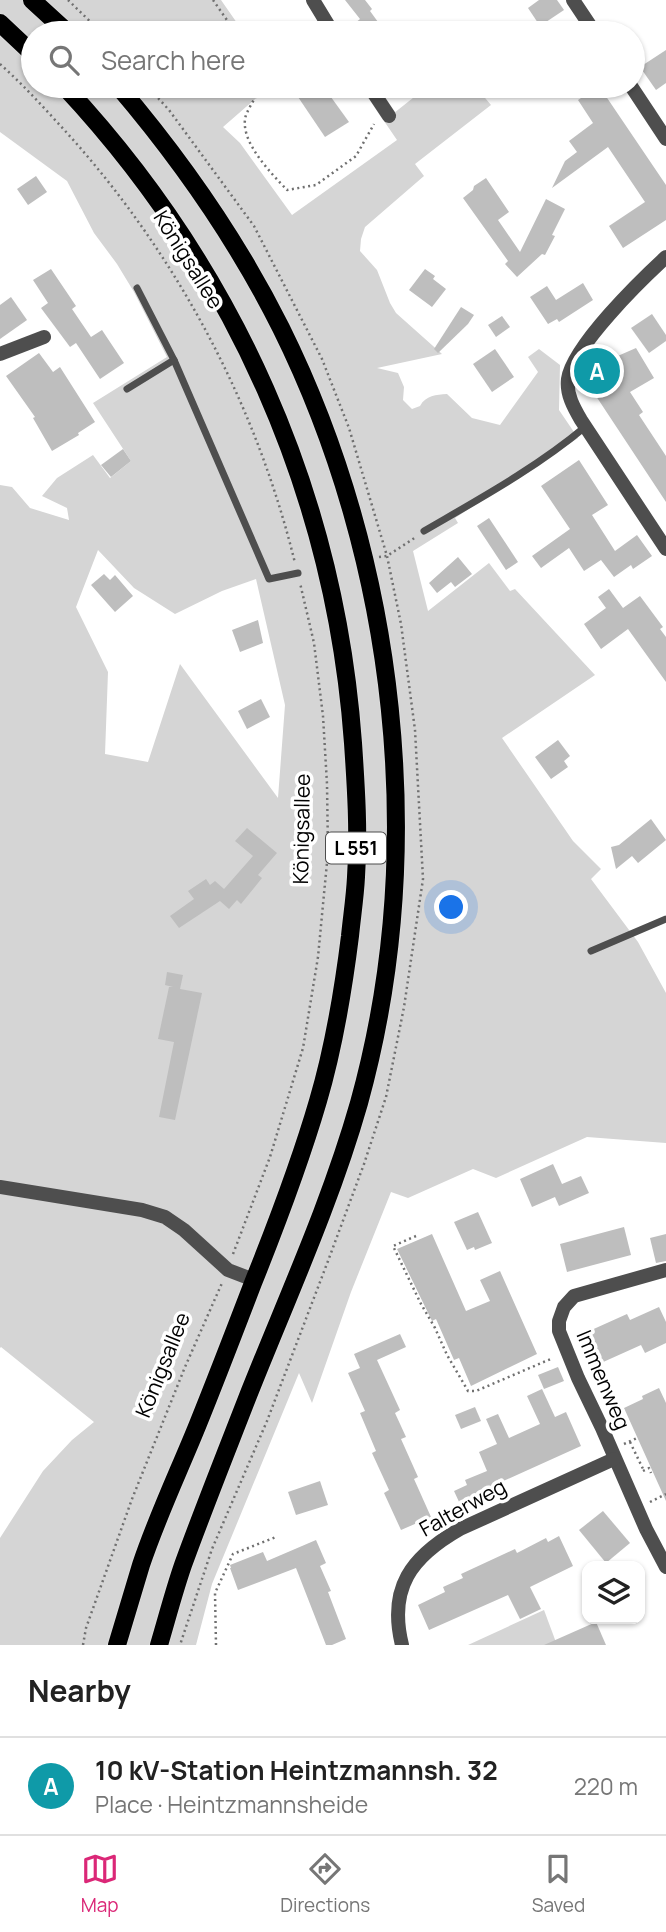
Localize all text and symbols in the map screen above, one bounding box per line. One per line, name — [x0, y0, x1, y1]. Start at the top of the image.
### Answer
search box — [21, 21, 645, 98]
icon: search — [45, 41, 83, 79]
text: Search here — [101, 42, 246, 78]
street label: Königsallee — [148, 205, 230, 314]
pin: A — [574, 345, 620, 397]
street label: Königsallee — [286, 773, 316, 885]
road number: L 551 — [326, 832, 386, 863]
your location — [434, 890, 468, 924]
street label: Königsallee — [128, 1308, 196, 1421]
street label: Immenweg — [570, 1326, 637, 1434]
street label: Falterweg — [414, 1472, 511, 1542]
map controls — [582, 1561, 645, 1624]
button: layers — [582, 1561, 645, 1624]
text: Nearby — [28, 1670, 131, 1711]
text: 10 kV-Station Heintzmannsh. 32 — [95, 1752, 498, 1788]
text: A — [43, 1770, 59, 1802]
text: 220 m — [574, 1770, 638, 1802]
text: Place · Heintzmannsheide — [95, 1788, 368, 1820]
tab: Map — [81, 1850, 119, 1918]
tab: Directions — [280, 1850, 370, 1918]
tab: Saved — [532, 1850, 585, 1918]

